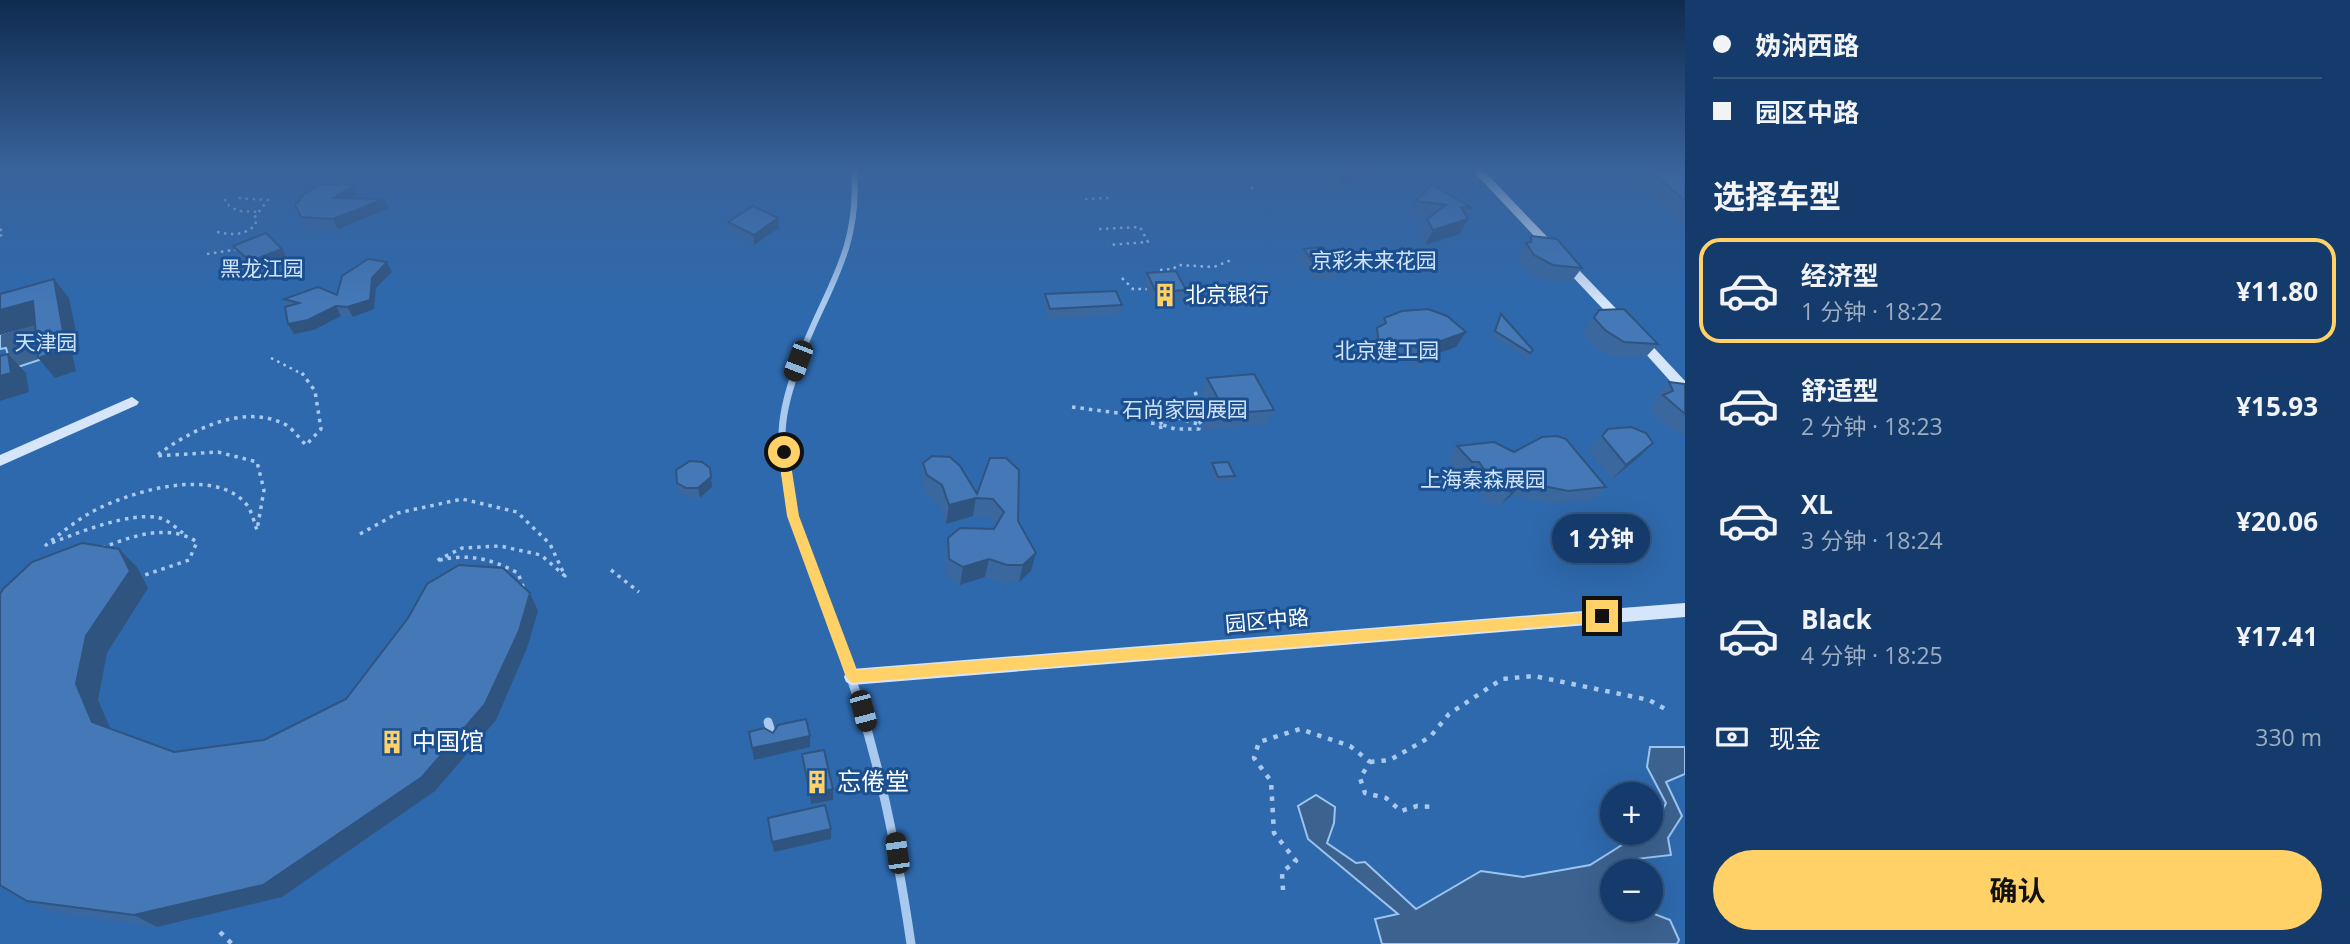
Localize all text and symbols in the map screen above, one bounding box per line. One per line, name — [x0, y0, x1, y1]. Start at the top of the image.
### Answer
text: 妫汭西路 — [1755, 27, 1859, 63]
text: 园区中路 — [1755, 94, 1859, 130]
text: 选择车型 — [1713, 174, 1841, 217]
park label: 京彩未来花园 — [1311, 246, 1437, 274]
park label: 黑龙江园 — [220, 254, 304, 282]
text: 经济型 — [1801, 257, 1879, 293]
icon: car — [1717, 259, 1780, 322]
text: ¥11.80 — [2236, 273, 2318, 309]
place label: 北京银行 — [1185, 280, 1269, 308]
building icon: 北京银行 — [1151, 281, 1179, 309]
text: 1 分钟 · 18:22 — [1801, 295, 1943, 327]
park label: 天津园 — [15, 328, 78, 356]
park label: 北京建工园 — [1335, 336, 1440, 364]
car — [781, 338, 816, 384]
text: 舒适型 — [1801, 372, 1879, 408]
icon: car — [1717, 374, 1780, 437]
text: ¥15.93 — [2236, 388, 2318, 424]
park label: 石尚家园展园 — [1122, 395, 1248, 423]
text: 2 分钟 · 18:23 — [1801, 410, 1943, 442]
route start — [768, 436, 800, 468]
park label: 上海秦森展园 — [1420, 465, 1546, 493]
text: XL — [1801, 486, 1833, 522]
icon: car — [1717, 489, 1780, 552]
text: ¥20.06 — [2236, 503, 2318, 539]
callout: 1 分钟 — [1553, 514, 1651, 564]
text: 1 分钟 — [1568, 522, 1634, 554]
text: 3 分钟 · 18:24 — [1801, 524, 1943, 556]
route end — [1586, 600, 1618, 632]
text: Black — [1801, 601, 1872, 637]
street label: 园区中路 — [1224, 602, 1310, 638]
icon: car — [1717, 604, 1780, 667]
text: ¥17.41 — [2236, 618, 2318, 654]
text: 4 分钟 · 18:25 — [1801, 639, 1943, 671]
car — [848, 688, 879, 734]
icon: cash — [1713, 718, 1751, 756]
text: 现金 — [1769, 720, 1821, 756]
text: 330 m — [2255, 721, 2322, 753]
place label: 中国馆 — [412, 724, 484, 757]
building icon: 中国馆 — [378, 728, 406, 756]
place label: 忘倦堂 — [837, 764, 909, 797]
building icon: 忘倦堂 — [803, 768, 831, 796]
map controls — [1600, 782, 1663, 922]
button: + — [1600, 782, 1663, 845]
car — [884, 831, 911, 875]
button: 确认 — [1713, 850, 2322, 930]
button: − — [1600, 859, 1663, 922]

